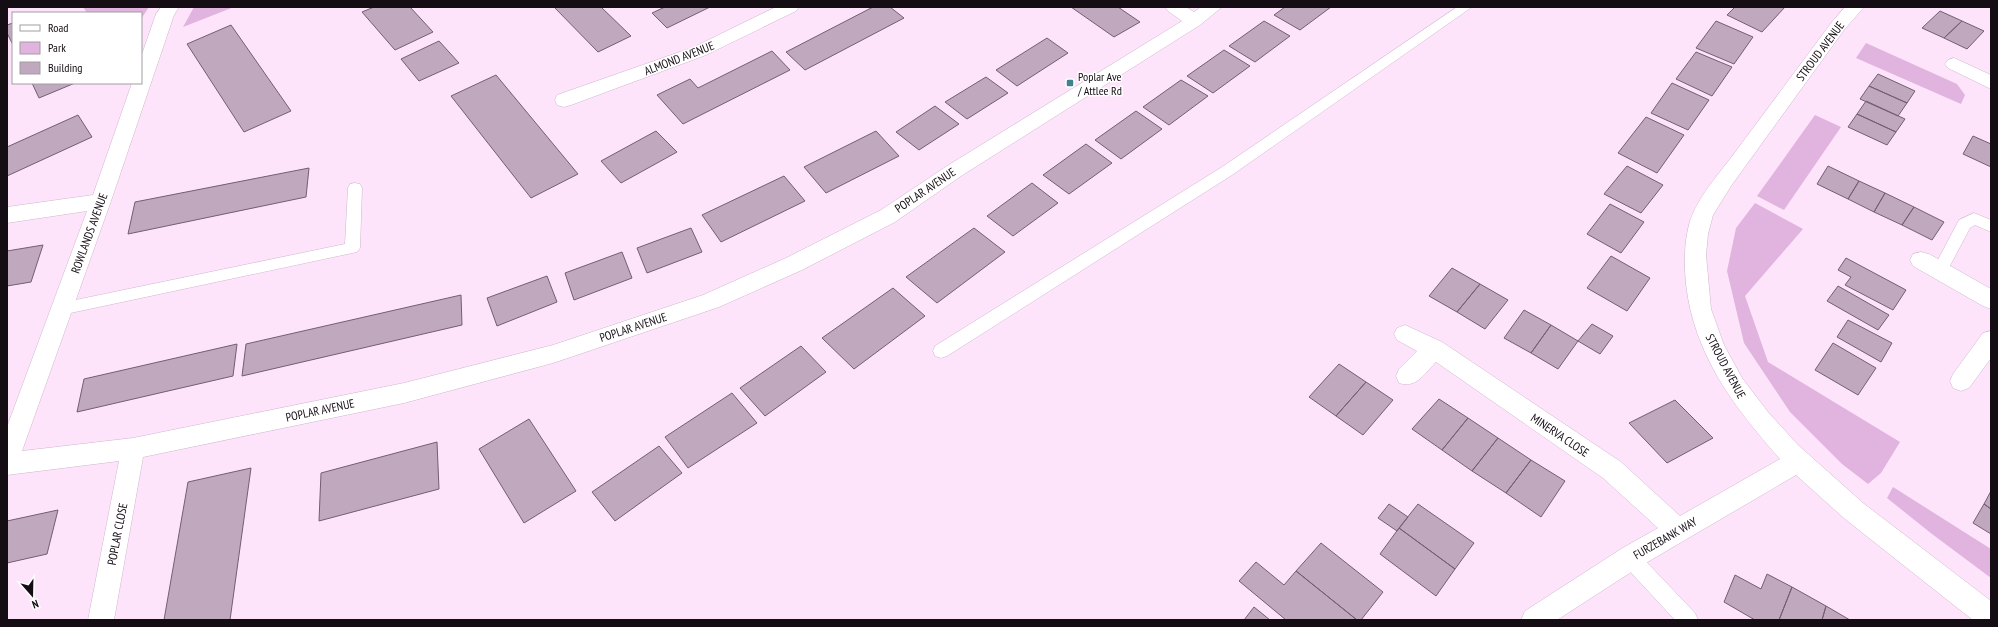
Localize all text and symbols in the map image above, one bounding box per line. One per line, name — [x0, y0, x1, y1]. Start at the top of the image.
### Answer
legend — [12, 12, 142, 84]
street label: STROUD AVENUE — [1793, 18, 1847, 84]
text: Road — [48, 20, 68, 35]
street label: ALMOND AVENUE — [642, 38, 716, 78]
text: Park — [48, 40, 66, 55]
text: Building — [48, 60, 83, 75]
place label: Poplar Ave / Attlee Rd — [1077, 69, 1122, 98]
marker: Poplar Ave / Attlee Rd — [1065, 78, 1075, 88]
street label: POPLAR AVENUE — [892, 164, 958, 216]
street label: ROWLANDS AVENUE — [68, 191, 110, 275]
street label: POPLAR AVENUE — [598, 309, 668, 345]
street label: STROUD AVENUE — [1703, 331, 1749, 401]
street label: POPLAR AVENUE — [284, 395, 356, 425]
street label: MINERVA CLOSE — [1528, 410, 1592, 460]
street label: POPLAR CLOSE — [104, 502, 130, 566]
street label: FURZEBANK WAY — [1630, 513, 1700, 562]
north arrow — [12, 575, 52, 615]
text: N — [30, 597, 41, 612]

